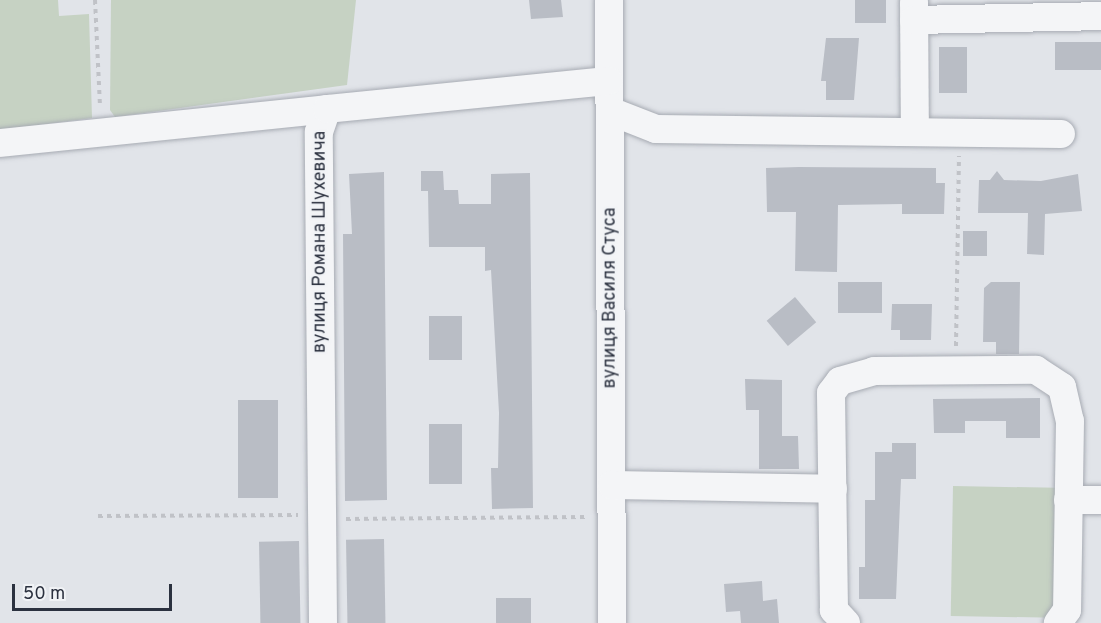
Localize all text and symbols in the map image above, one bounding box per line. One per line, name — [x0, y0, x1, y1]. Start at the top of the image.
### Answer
street label: вулиця Романа Шухевича — [310, 131, 332, 353]
street label: вулиця Василя Стуса — [600, 208, 622, 388]
scale bar — [15, 572, 176, 610]
text: 50 m — [23, 583, 65, 606]

